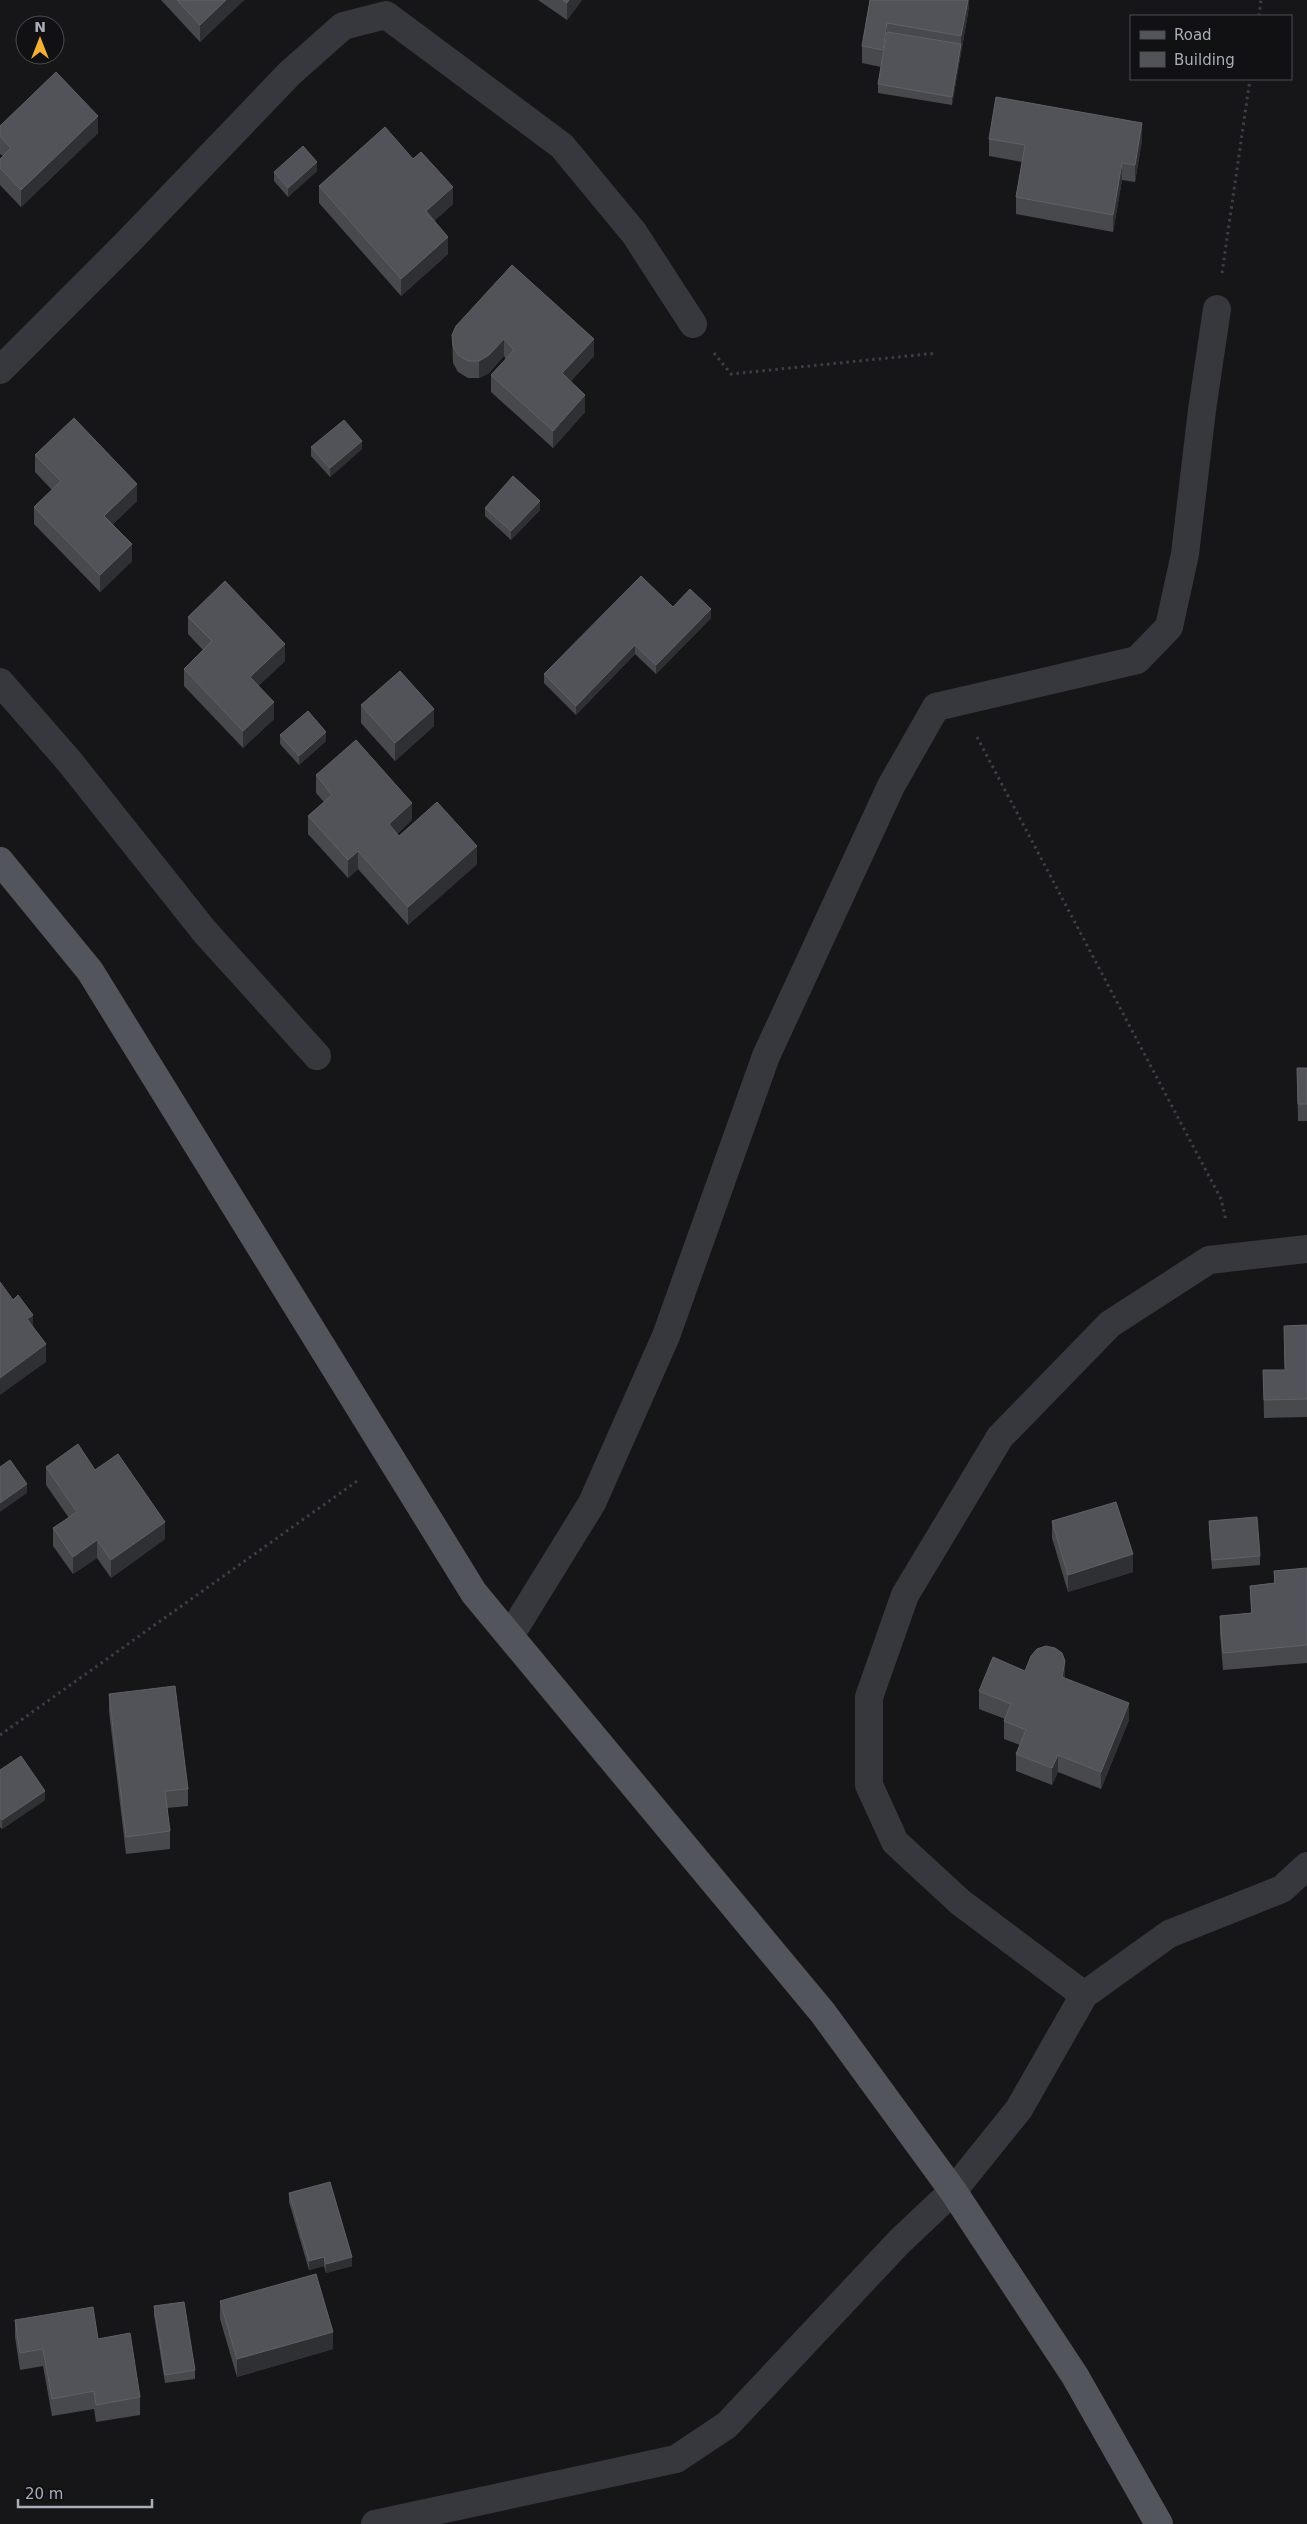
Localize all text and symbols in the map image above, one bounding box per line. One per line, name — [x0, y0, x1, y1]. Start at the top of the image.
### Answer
north arrow — [15, 15, 65, 65]
legend — [1130, 15, 1292, 80]
text: N — [34, 19, 46, 35]
text: Road — [1174, 26, 1212, 44]
text: Building — [1174, 51, 1235, 69]
scale bar — [18, 2476, 151, 2508]
text: 20 m — [25, 2485, 63, 2503]

